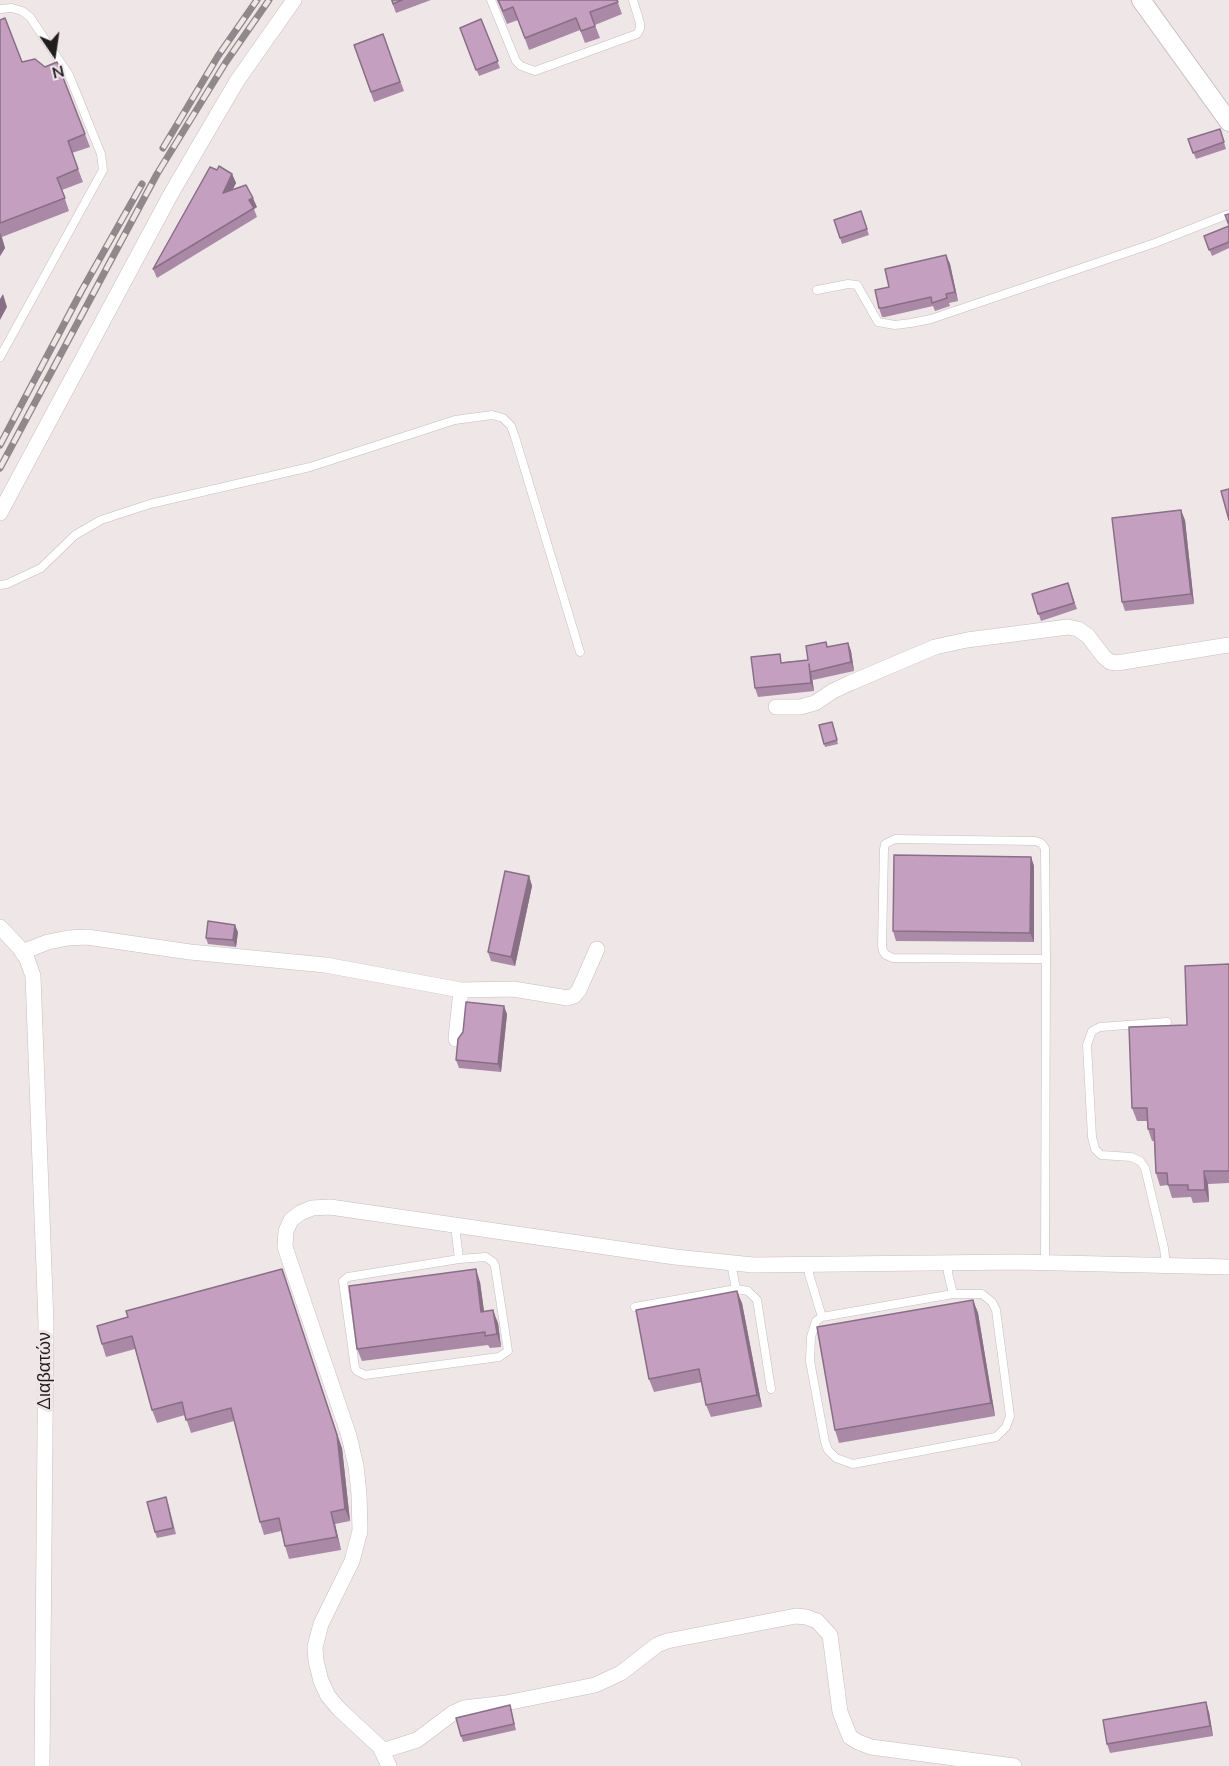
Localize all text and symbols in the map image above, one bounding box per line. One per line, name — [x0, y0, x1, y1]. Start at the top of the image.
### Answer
north arrow — [24, 24, 84, 84]
text: N — [50, 59, 66, 84]
street label: Διαβατών — [35, 1332, 57, 1410]

